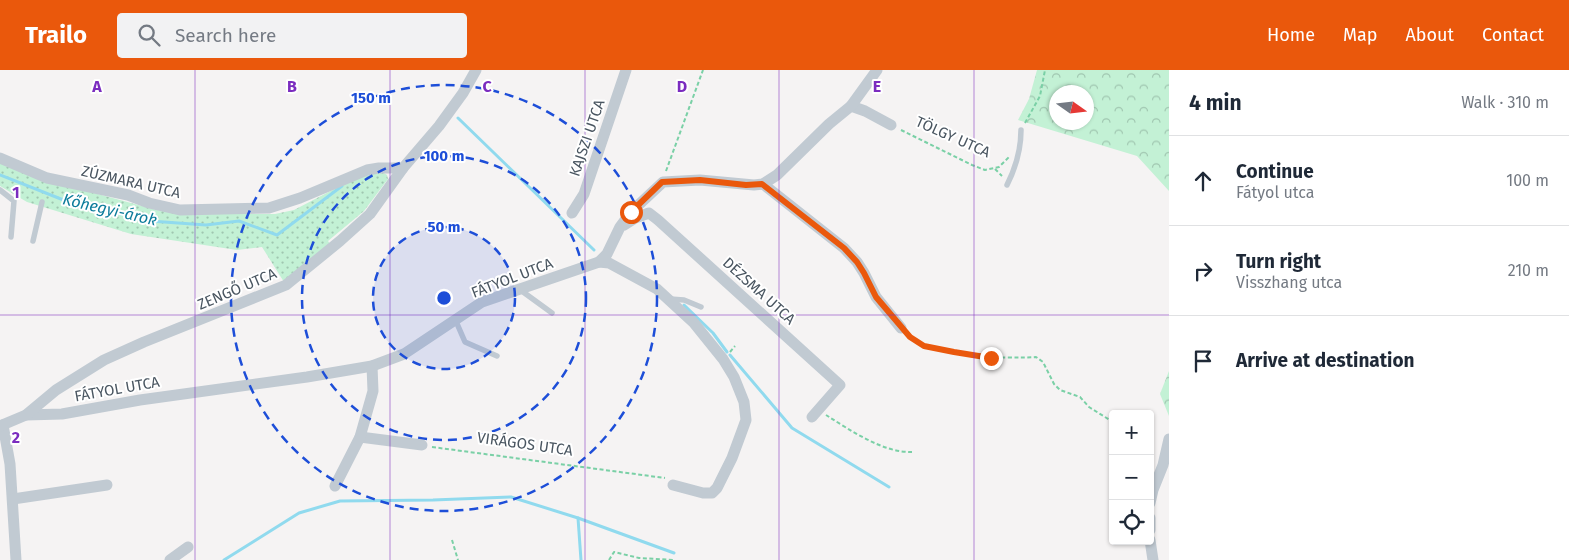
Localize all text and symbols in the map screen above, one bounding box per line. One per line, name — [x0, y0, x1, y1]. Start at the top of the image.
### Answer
search box — [117, 13, 467, 58]
text: Trailo — [25, 21, 87, 49]
icon: search — [135, 21, 163, 49]
text: Search here — [175, 24, 276, 47]
text: Home — [1267, 24, 1315, 46]
text: Map — [1343, 24, 1377, 46]
text: About — [1405, 24, 1454, 46]
text: Contact — [1482, 24, 1544, 46]
text: A — [91, 77, 102, 96]
text: B — [287, 77, 297, 96]
text: C — [482, 77, 492, 96]
text: D — [677, 77, 687, 96]
text: E — [873, 77, 881, 96]
north arrow — [1049, 85, 1094, 130]
text: 150 m — [351, 89, 391, 107]
text: 4 min — [1189, 90, 1242, 116]
text: Walk · 310 m — [1461, 93, 1549, 112]
street label: KAJSZI UTCA — [565, 97, 609, 179]
street label: TÖLGY UTCA — [913, 113, 994, 162]
text: 100 m — [424, 147, 464, 165]
text: Continue — [1236, 160, 1314, 183]
street label: ZÚZMARA UTCA — [80, 162, 183, 202]
icon: ahead — [1189, 167, 1217, 195]
text: 100 m — [1506, 171, 1549, 190]
text: 1 — [12, 183, 20, 202]
text: Fátyol utca — [1236, 183, 1314, 202]
water label: Kőhegyi-árok — [61, 189, 159, 230]
route start — [620, 201, 643, 224]
text: 50 m — [427, 218, 461, 236]
text: Turn right — [1236, 250, 1321, 273]
street label: FÁTYOL UTCA — [469, 254, 556, 302]
street label: DÉZSMA UTCA — [719, 254, 799, 329]
icon: right — [1189, 257, 1217, 285]
text: 210 m — [1508, 261, 1549, 280]
street label: ZENGŐ UTCA — [195, 264, 280, 314]
text: Visszhang utca — [1236, 273, 1342, 292]
centre of rings — [435, 289, 453, 307]
route end — [980, 347, 1003, 370]
icon: arrive — [1189, 347, 1217, 375]
text: Arrive at destination — [1236, 349, 1415, 372]
street label: FÁTYOL UTCA — [73, 373, 161, 405]
map controls — [1109, 410, 1154, 545]
button: + — [1109, 410, 1154, 455]
text: 2 — [12, 428, 20, 447]
street label: VIRÁGOS UTCA — [476, 428, 574, 460]
button: − — [1109, 455, 1154, 500]
button: locate — [1109, 500, 1154, 545]

